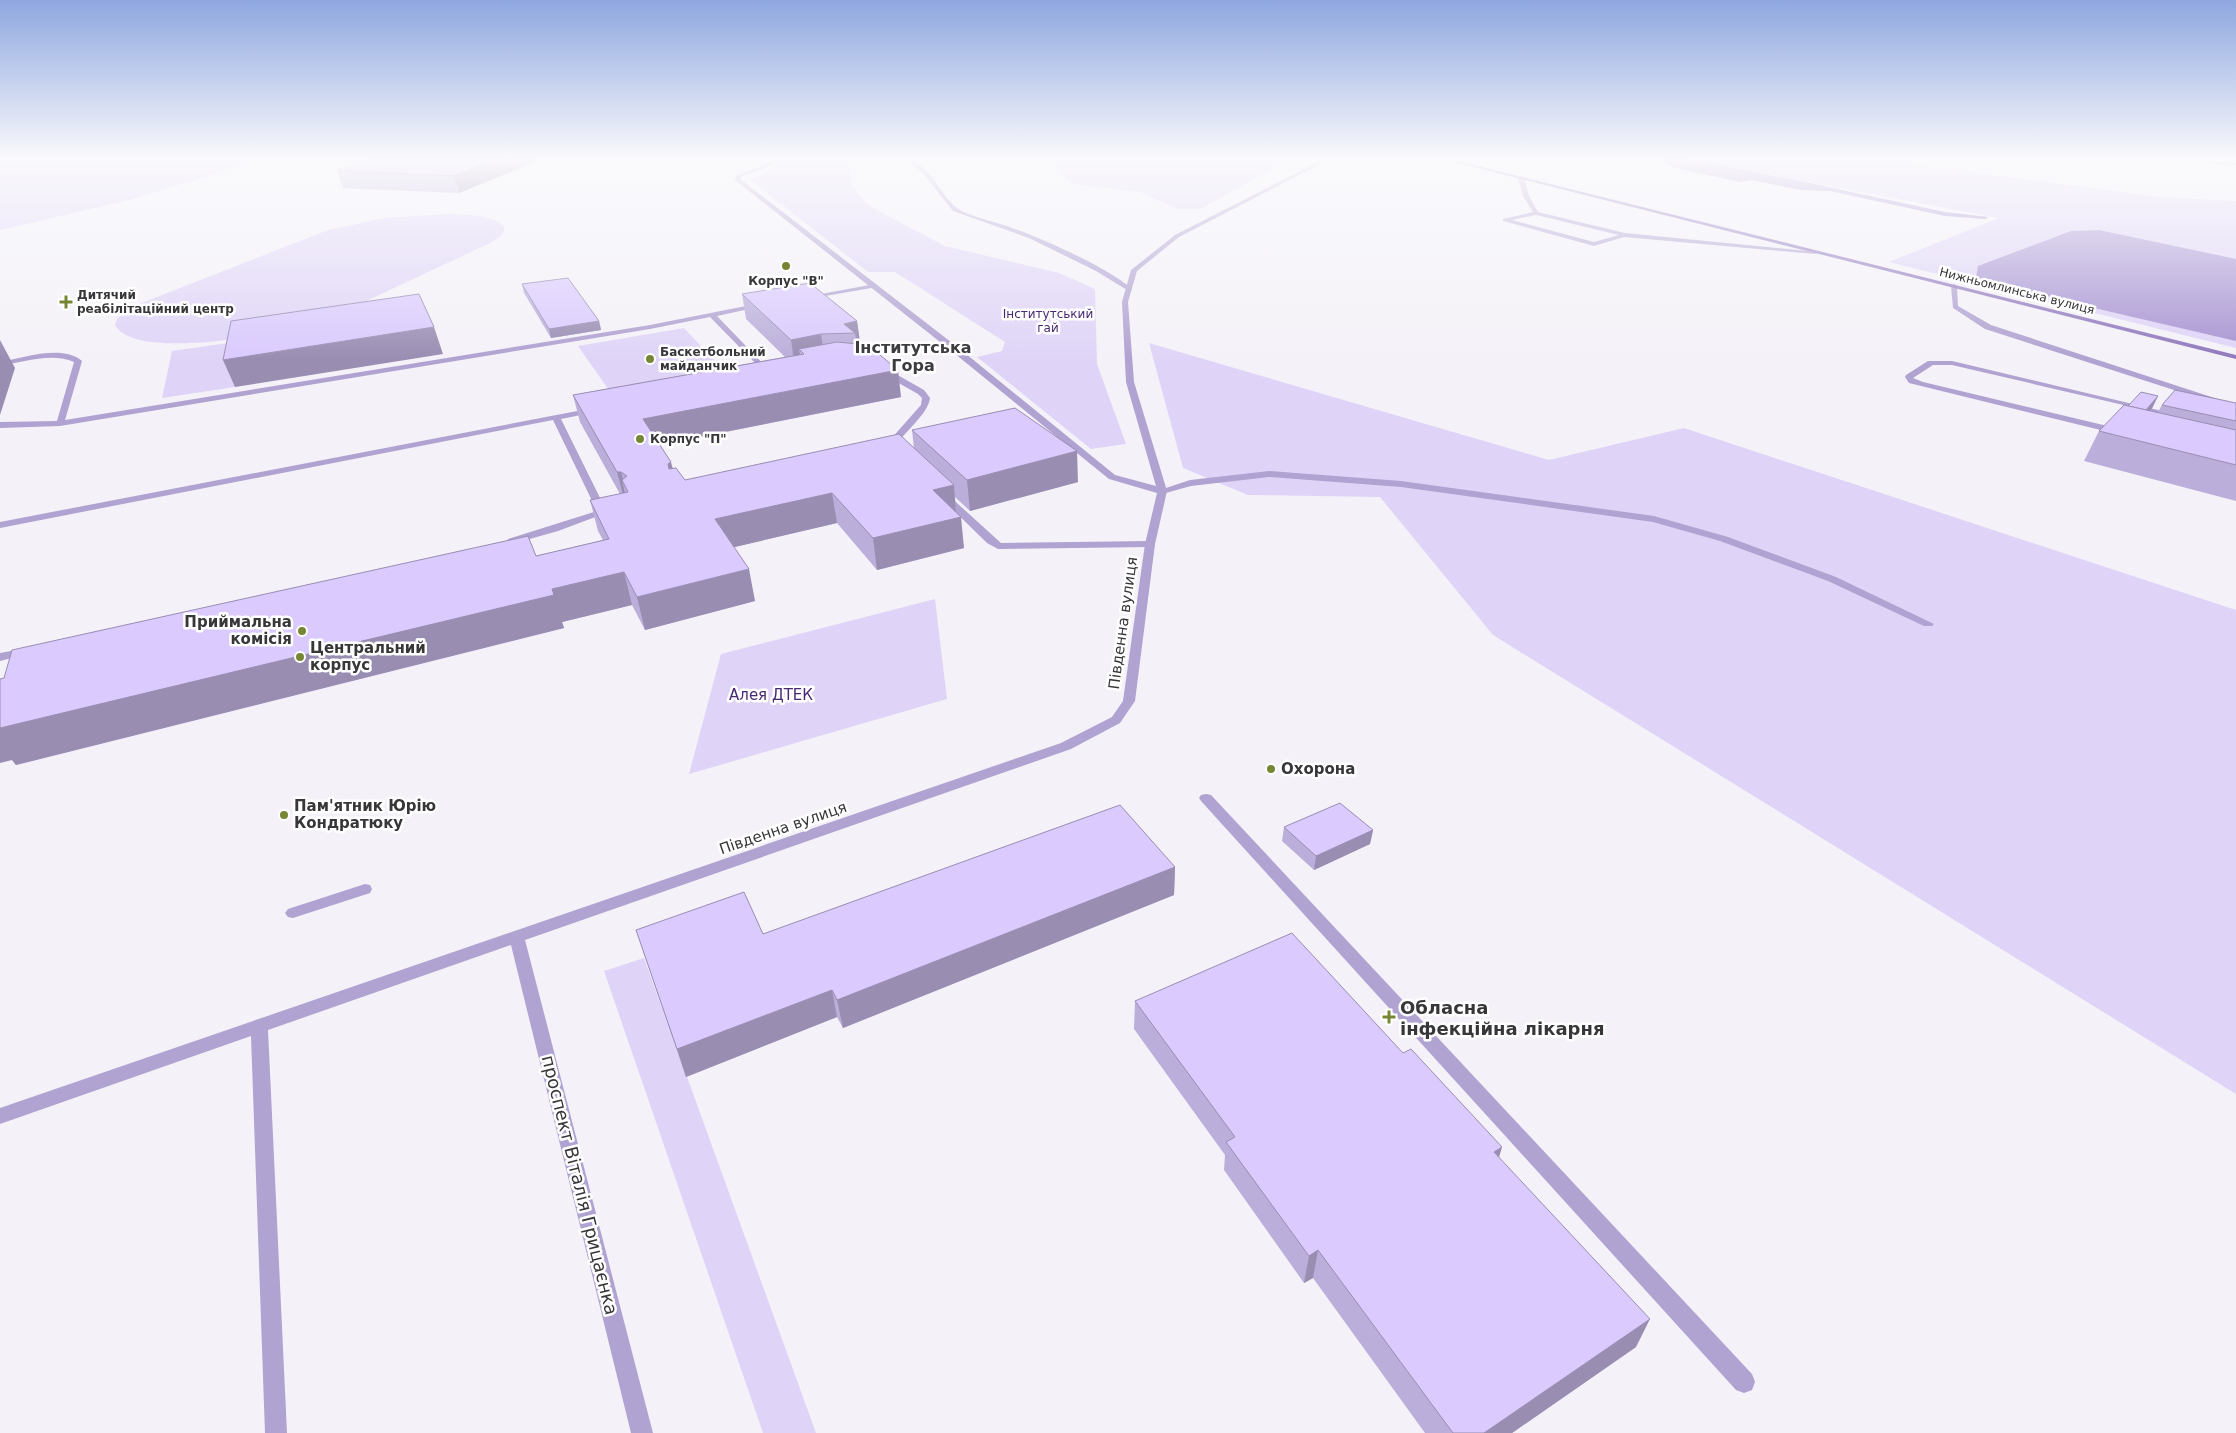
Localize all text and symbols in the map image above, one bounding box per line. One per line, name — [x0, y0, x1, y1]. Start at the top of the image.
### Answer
marker: Корпус "В" — [780, 260, 792, 272]
street label: Нижньомлинська вулиця — [1938, 265, 2096, 317]
place label: Корпус "В" — [748, 274, 824, 288]
place label: Дитячий реабілітаційний центр — [77, 288, 234, 316]
marker: Дитячий реабілітаційний центр — [59, 295, 73, 309]
park label: Інститутський гай — [1003, 307, 1093, 335]
district label: Інститутська Гора — [854, 338, 972, 375]
place label: Баскетбольний майданчик — [660, 345, 766, 373]
marker: Баскетбольний майданчик — [644, 353, 656, 365]
place label: Корпус "П" — [650, 432, 727, 446]
marker: Корпус "П" — [634, 433, 646, 445]
street label: Південна вулиця — [1105, 556, 1141, 690]
place label: Приймальна комісія — [184, 613, 292, 648]
marker: Приймальна комісія — [296, 625, 308, 637]
place label: Центральний корпус — [310, 639, 426, 674]
marker: Центральний корпус — [294, 651, 306, 663]
park label: Алея ДТЕК — [729, 686, 813, 704]
place label: Охорона — [1281, 760, 1355, 778]
marker: Охорона — [1265, 763, 1277, 775]
place label: Пам'ятник Юрію Кондратюку — [294, 797, 436, 832]
street label: Південна вулиця — [717, 798, 849, 858]
marker: Пам'ятник Юрію Кондратюку — [278, 809, 290, 821]
place label: Обласна інфекційна лікарня — [1400, 997, 1604, 1039]
marker: Обласна інфекційна лікарня — [1382, 1010, 1396, 1024]
street label: проспект Віталія Грицаєнка — [538, 1053, 622, 1317]

